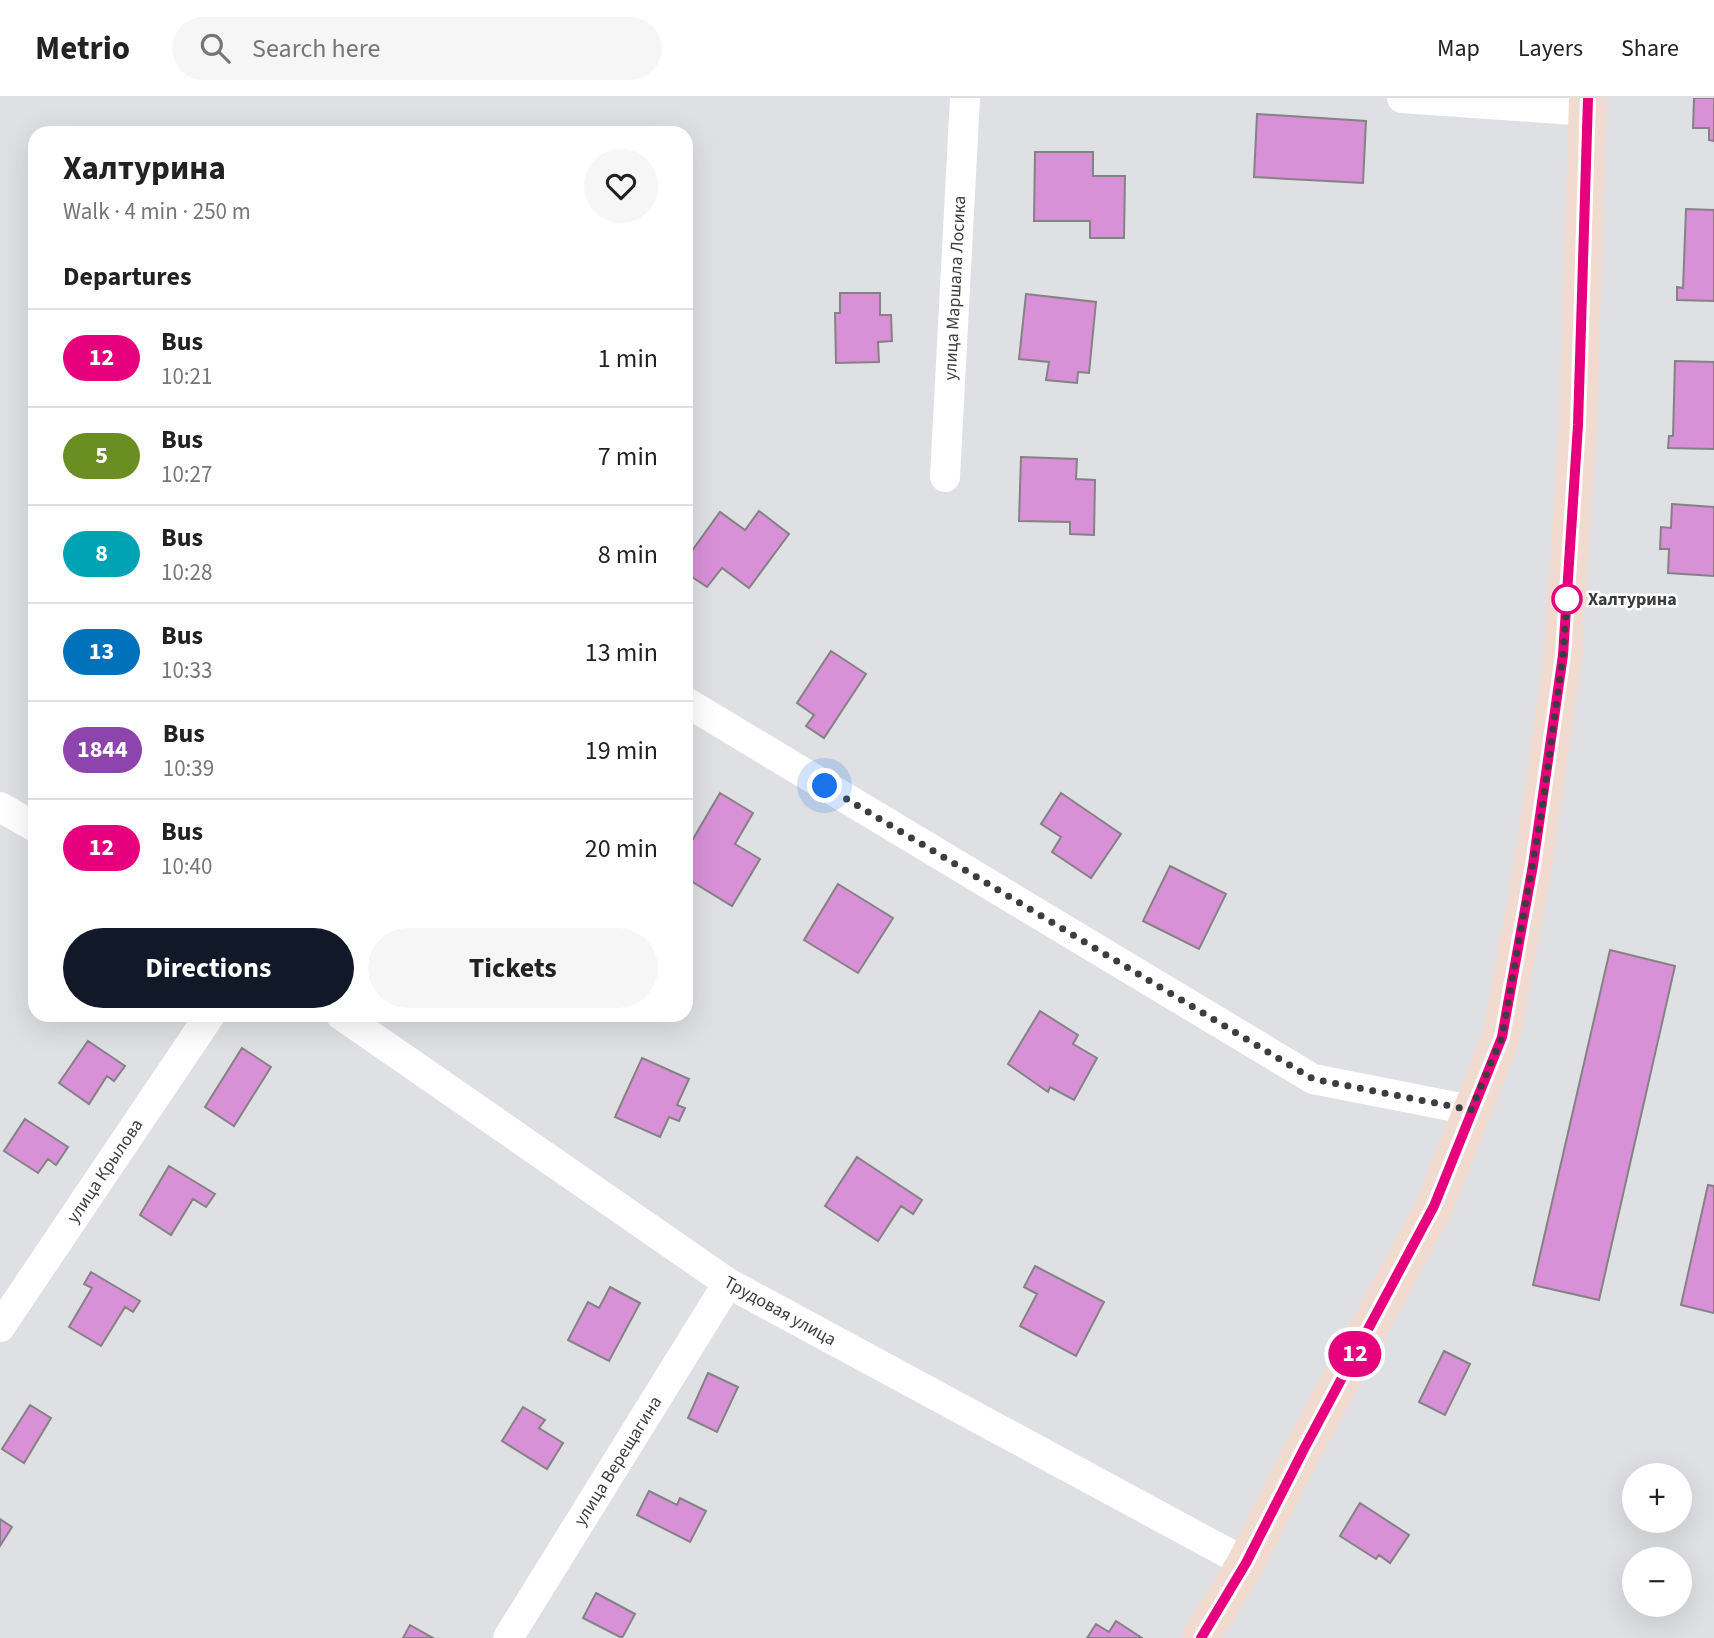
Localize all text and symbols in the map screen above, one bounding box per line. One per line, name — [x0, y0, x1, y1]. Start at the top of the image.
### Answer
search box — [172, 17, 662, 80]
text: Metrio — [35, 25, 130, 72]
icon: search — [196, 29, 234, 67]
text: Search here — [252, 30, 380, 67]
text: Map — [1437, 31, 1480, 66]
text: Layers — [1518, 31, 1583, 66]
text: Share — [1621, 31, 1679, 66]
text: Халтурина — [63, 145, 226, 192]
button: heart — [584, 149, 658, 223]
text: Walk · 4 min · 250 m — [63, 195, 251, 228]
street label: улица Маршала Лосика — [938, 195, 972, 381]
text: Departures — [63, 258, 191, 295]
text: Bus — [161, 323, 203, 360]
text: 12 — [89, 340, 114, 375]
text: 1 min — [598, 340, 658, 377]
text: 10:21 — [161, 360, 212, 393]
text: Bus — [161, 421, 203, 458]
text: 5 — [95, 438, 108, 473]
text: 7 min — [598, 438, 658, 475]
text: 10:27 — [161, 458, 212, 491]
text: Bus — [161, 519, 203, 556]
text: 8 — [95, 536, 108, 571]
text: 8 min — [598, 536, 658, 573]
text: 10:28 — [161, 556, 212, 589]
marker: Халтурина — [1552, 584, 1582, 614]
place label: Халтурина — [1588, 587, 1677, 612]
text: Bus — [161, 617, 203, 654]
text: 13 — [89, 634, 114, 669]
text: 13 min — [585, 634, 658, 671]
text: 10:33 — [161, 654, 212, 687]
text: Bus — [163, 715, 205, 752]
text: 1844 — [77, 732, 128, 767]
text: 19 min — [585, 732, 658, 769]
text: 10:39 — [163, 752, 214, 785]
your location — [807, 768, 842, 803]
text: Bus — [161, 813, 203, 850]
text: 12 — [89, 830, 114, 865]
text: 20 min — [585, 830, 658, 867]
text: 10:40 — [161, 850, 212, 883]
button: Directions — [63, 928, 354, 1008]
button: Tickets — [368, 928, 658, 1008]
street label: улица Крылова — [61, 1114, 149, 1228]
street label: Трудовая улица — [719, 1270, 841, 1352]
line badge: 12 — [1324, 1331, 1386, 1377]
text: 12 — [1342, 1336, 1368, 1371]
street label: улица Верещагина — [568, 1391, 668, 1531]
map controls — [1622, 1463, 1692, 1617]
button: + — [1622, 1463, 1692, 1533]
button: − — [1622, 1547, 1692, 1617]

